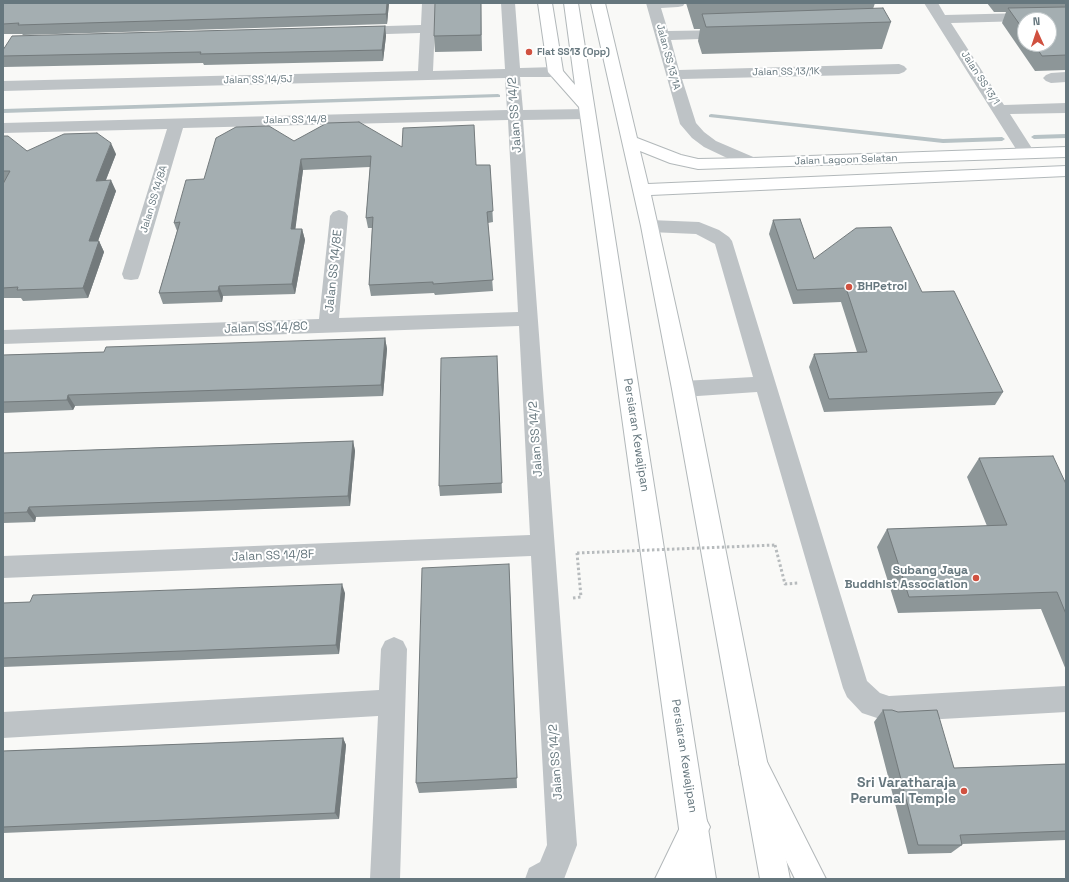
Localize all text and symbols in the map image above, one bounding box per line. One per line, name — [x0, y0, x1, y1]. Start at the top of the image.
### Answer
north arrow — [1017, 12, 1057, 52]
text: N — [1032, 14, 1040, 28]
street label: Jalan SS 13/1A — [653, 23, 683, 91]
place label: Flat SS13 (Opp) — [537, 46, 610, 58]
marker: Flat SS13 (Opp) — [524, 47, 534, 57]
street label: Jalan SS 13/1 — [958, 49, 1002, 107]
street label: Jalan SS 13/1K — [752, 65, 820, 79]
street label: Jalan SS 14/5J — [223, 73, 293, 87]
street label: Jalan SS 14/2 — [505, 77, 525, 153]
street label: Jalan SS 14/8 — [263, 113, 327, 127]
street label: Jalan Lagoon Selatan — [794, 152, 898, 168]
street label: Jalan SS 14/8A — [138, 164, 170, 234]
street label: Jalan SS 14/8E — [323, 229, 345, 313]
place label: BHPetrol — [857, 280, 907, 294]
marker: BHPetrol — [844, 282, 854, 292]
street label: Jalan SS 14/8C — [224, 319, 308, 337]
street label: Persiaran Kewajipan — [620, 377, 652, 493]
street label: Jalan SS 14/2 — [526, 401, 546, 477]
street label: Jalan SS 14/8F — [231, 547, 315, 565]
place label: Subang Jaya Buddhist Association — [844, 564, 968, 592]
marker: Subang Jaya Buddhist Association — [971, 573, 981, 583]
street label: Persiaran Kewajipan — [668, 698, 700, 814]
street label: Jalan SS 14/2 — [546, 724, 566, 800]
place label: Sri Varatharaja Perumal Temple — [850, 775, 956, 808]
marker: Sri Varatharaja Perumal Temple — [959, 786, 969, 796]

